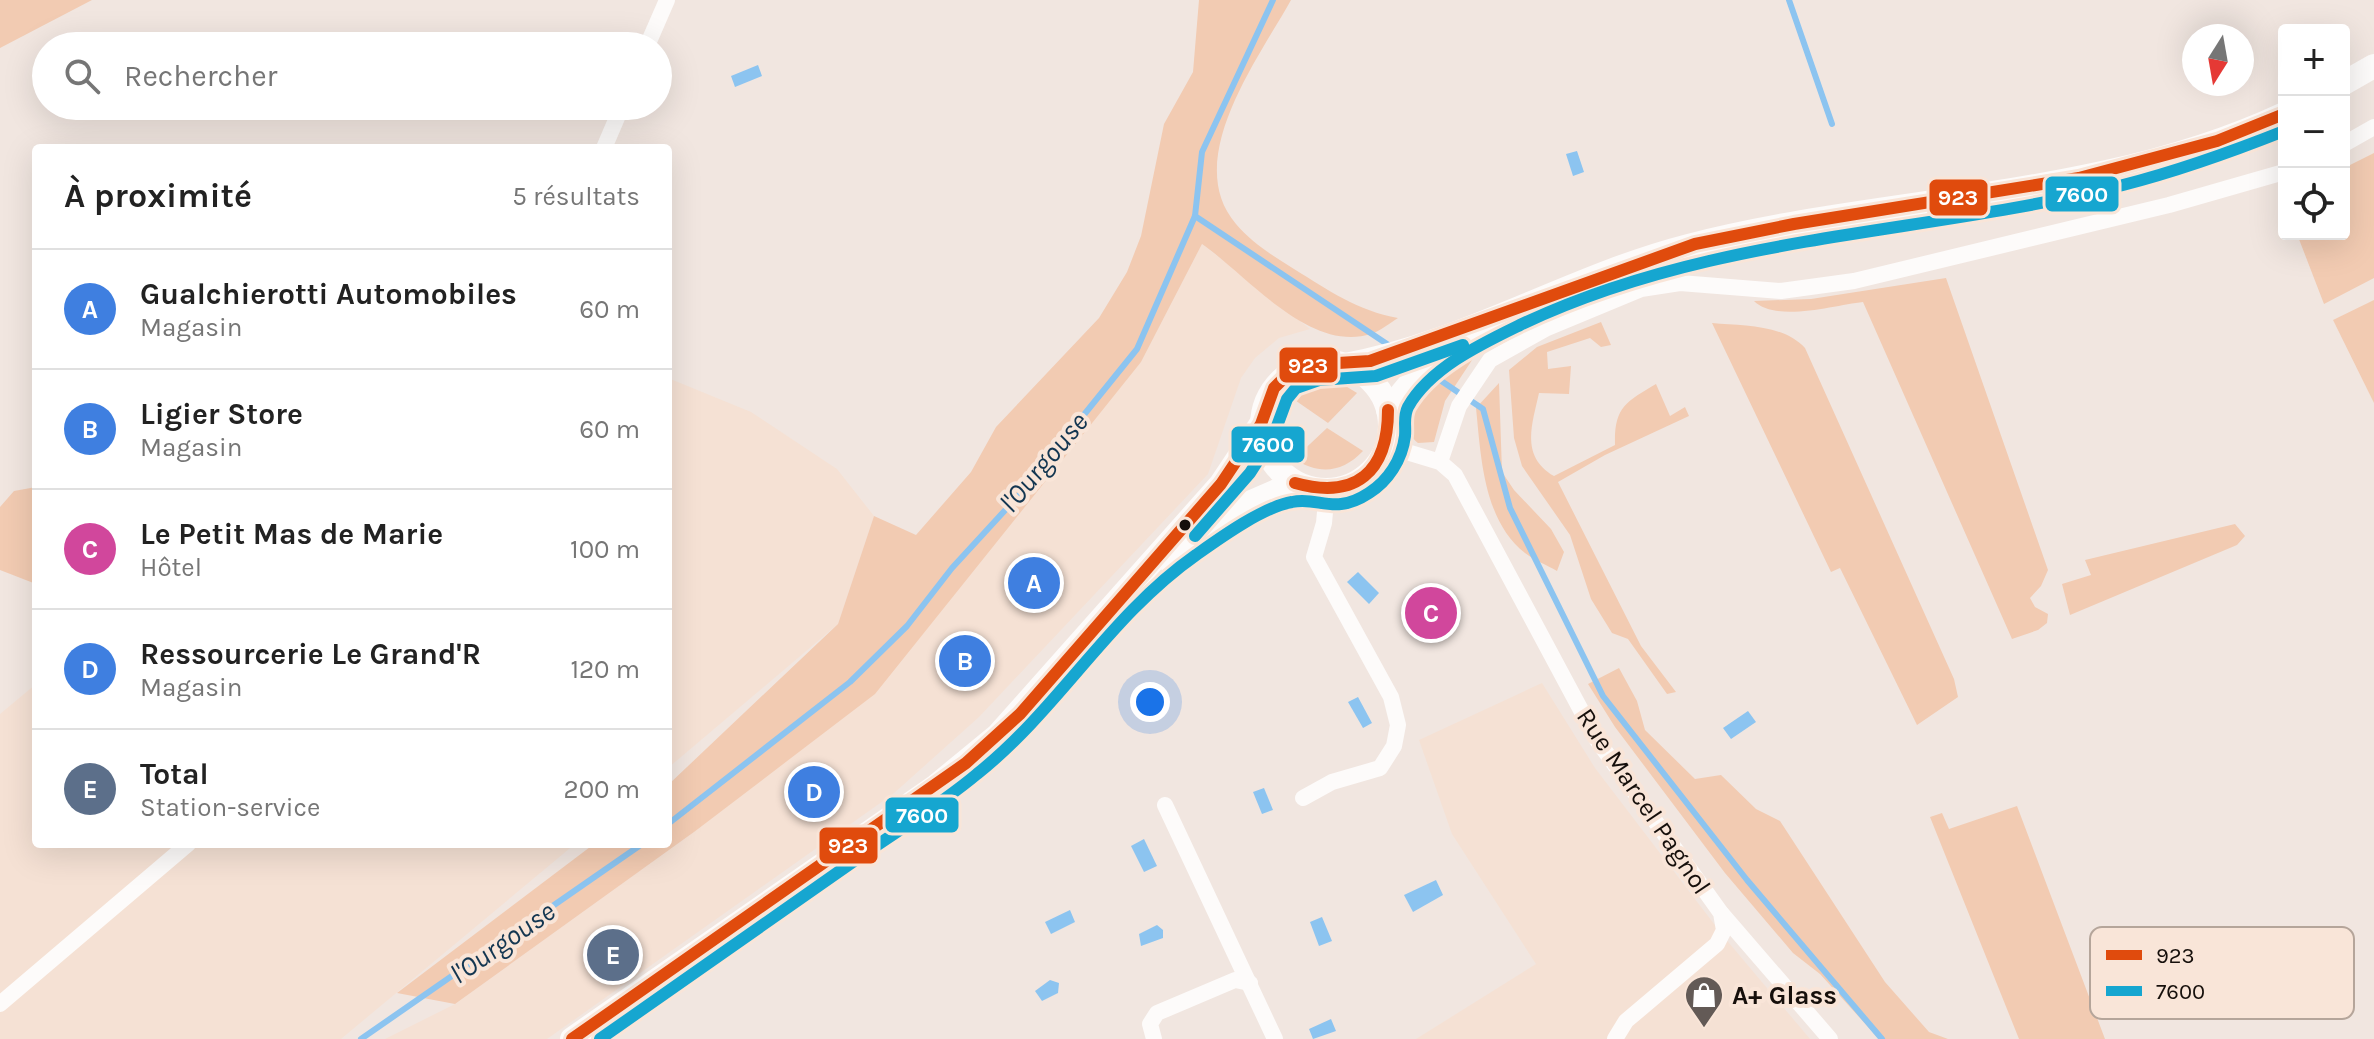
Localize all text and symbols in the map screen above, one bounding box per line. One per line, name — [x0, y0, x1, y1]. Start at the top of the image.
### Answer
north arrow — [2182, 24, 2254, 96]
map controls — [2278, 24, 2350, 240]
button: + — [2278, 24, 2350, 96]
search box — [32, 32, 672, 120]
icon: search — [60, 54, 104, 98]
text: Rechercher — [124, 58, 277, 94]
button: − — [2278, 96, 2350, 168]
button: locate — [2278, 168, 2350, 240]
line badge: 7600 — [2044, 175, 2120, 213]
text: À proximité — [64, 176, 252, 216]
line badge: 923 — [1928, 178, 1989, 217]
text: 5 résultats — [512, 181, 640, 212]
text: 7600 — [2056, 182, 2108, 208]
text: 923 — [1938, 185, 1978, 211]
text: Gualchierotti Automobiles — [140, 276, 517, 312]
text: A — [82, 294, 98, 325]
text: 60 m — [579, 294, 640, 325]
text: Magasin — [140, 312, 242, 343]
line badge: 923 — [1278, 346, 1339, 384]
text: 923 — [1288, 353, 1328, 379]
text: Ligier Store — [140, 396, 303, 432]
water label: l'Ourgouse — [992, 406, 1095, 519]
text: B — [82, 414, 98, 445]
text: 60 m — [579, 414, 640, 445]
line badge: 7600 — [1230, 425, 1306, 464]
text: Magasin — [140, 432, 242, 463]
text: 7600 — [1242, 432, 1294, 458]
text: Le Petit Mas de Marie — [140, 516, 443, 552]
unlabelled marker — [1177, 517, 1193, 533]
text: C — [82, 534, 98, 565]
text: 100 m — [570, 534, 640, 565]
text: Hôtel — [140, 552, 202, 583]
pin: A — [1008, 553, 1060, 613]
pin: C — [1405, 583, 1457, 643]
pin: B — [939, 631, 991, 691]
text: Ressourcerie Le Grand'R — [140, 636, 481, 672]
text: D — [81, 654, 99, 685]
text: 120 m — [570, 654, 640, 685]
text: Magasin — [140, 672, 242, 703]
your location — [1130, 682, 1170, 722]
street label: Rue Marcel Pagnol — [1570, 702, 1717, 900]
text: Total — [140, 756, 209, 792]
pin: D — [788, 762, 840, 822]
text: E — [82, 774, 98, 805]
text: 200 m — [564, 774, 640, 805]
text: Station-service — [140, 792, 320, 823]
line badge: 7600 — [884, 796, 960, 834]
text: 7600 — [896, 803, 948, 829]
line badge: 923 — [818, 826, 879, 865]
text: 923 — [828, 833, 868, 859]
water label: l'Ourgouse — [443, 894, 561, 990]
pin: E — [587, 925, 639, 985]
legend — [2090, 927, 2354, 1019]
text: 923 — [2156, 943, 2195, 969]
shop icon: A+ Glass — [1683, 974, 1725, 1029]
text: 7600 — [2156, 979, 2205, 1005]
place label: A+ Glass — [1732, 980, 1837, 1011]

